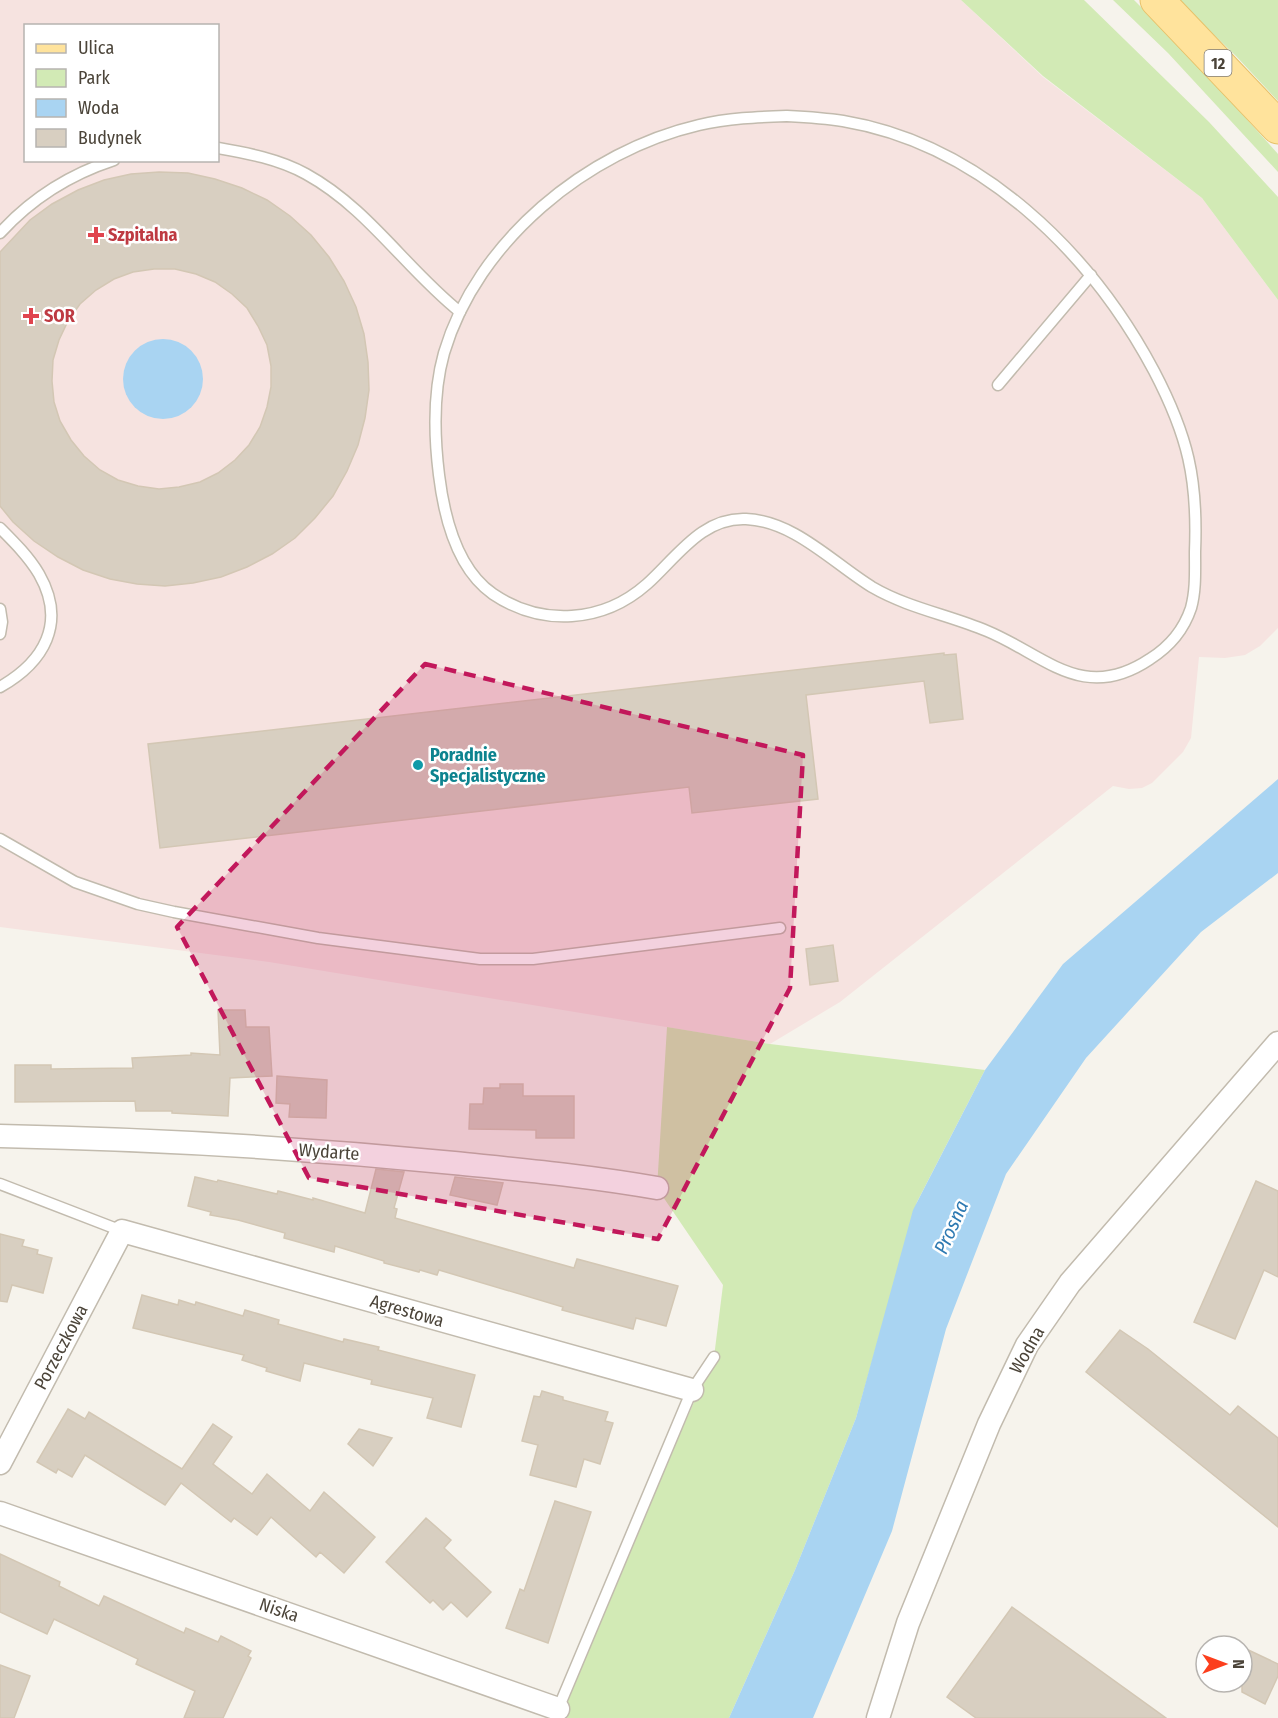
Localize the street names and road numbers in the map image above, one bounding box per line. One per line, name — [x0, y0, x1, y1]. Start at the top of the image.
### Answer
road number: 12 — [1204, 50, 1232, 76]
street label: Wydarte — [298, 1139, 360, 1165]
street label: Agrestowa — [368, 1290, 447, 1332]
street label: Porzeczkowa — [29, 1301, 93, 1393]
street label: Wodna — [1005, 1322, 1049, 1377]
street label: Niska — [256, 1593, 302, 1627]

